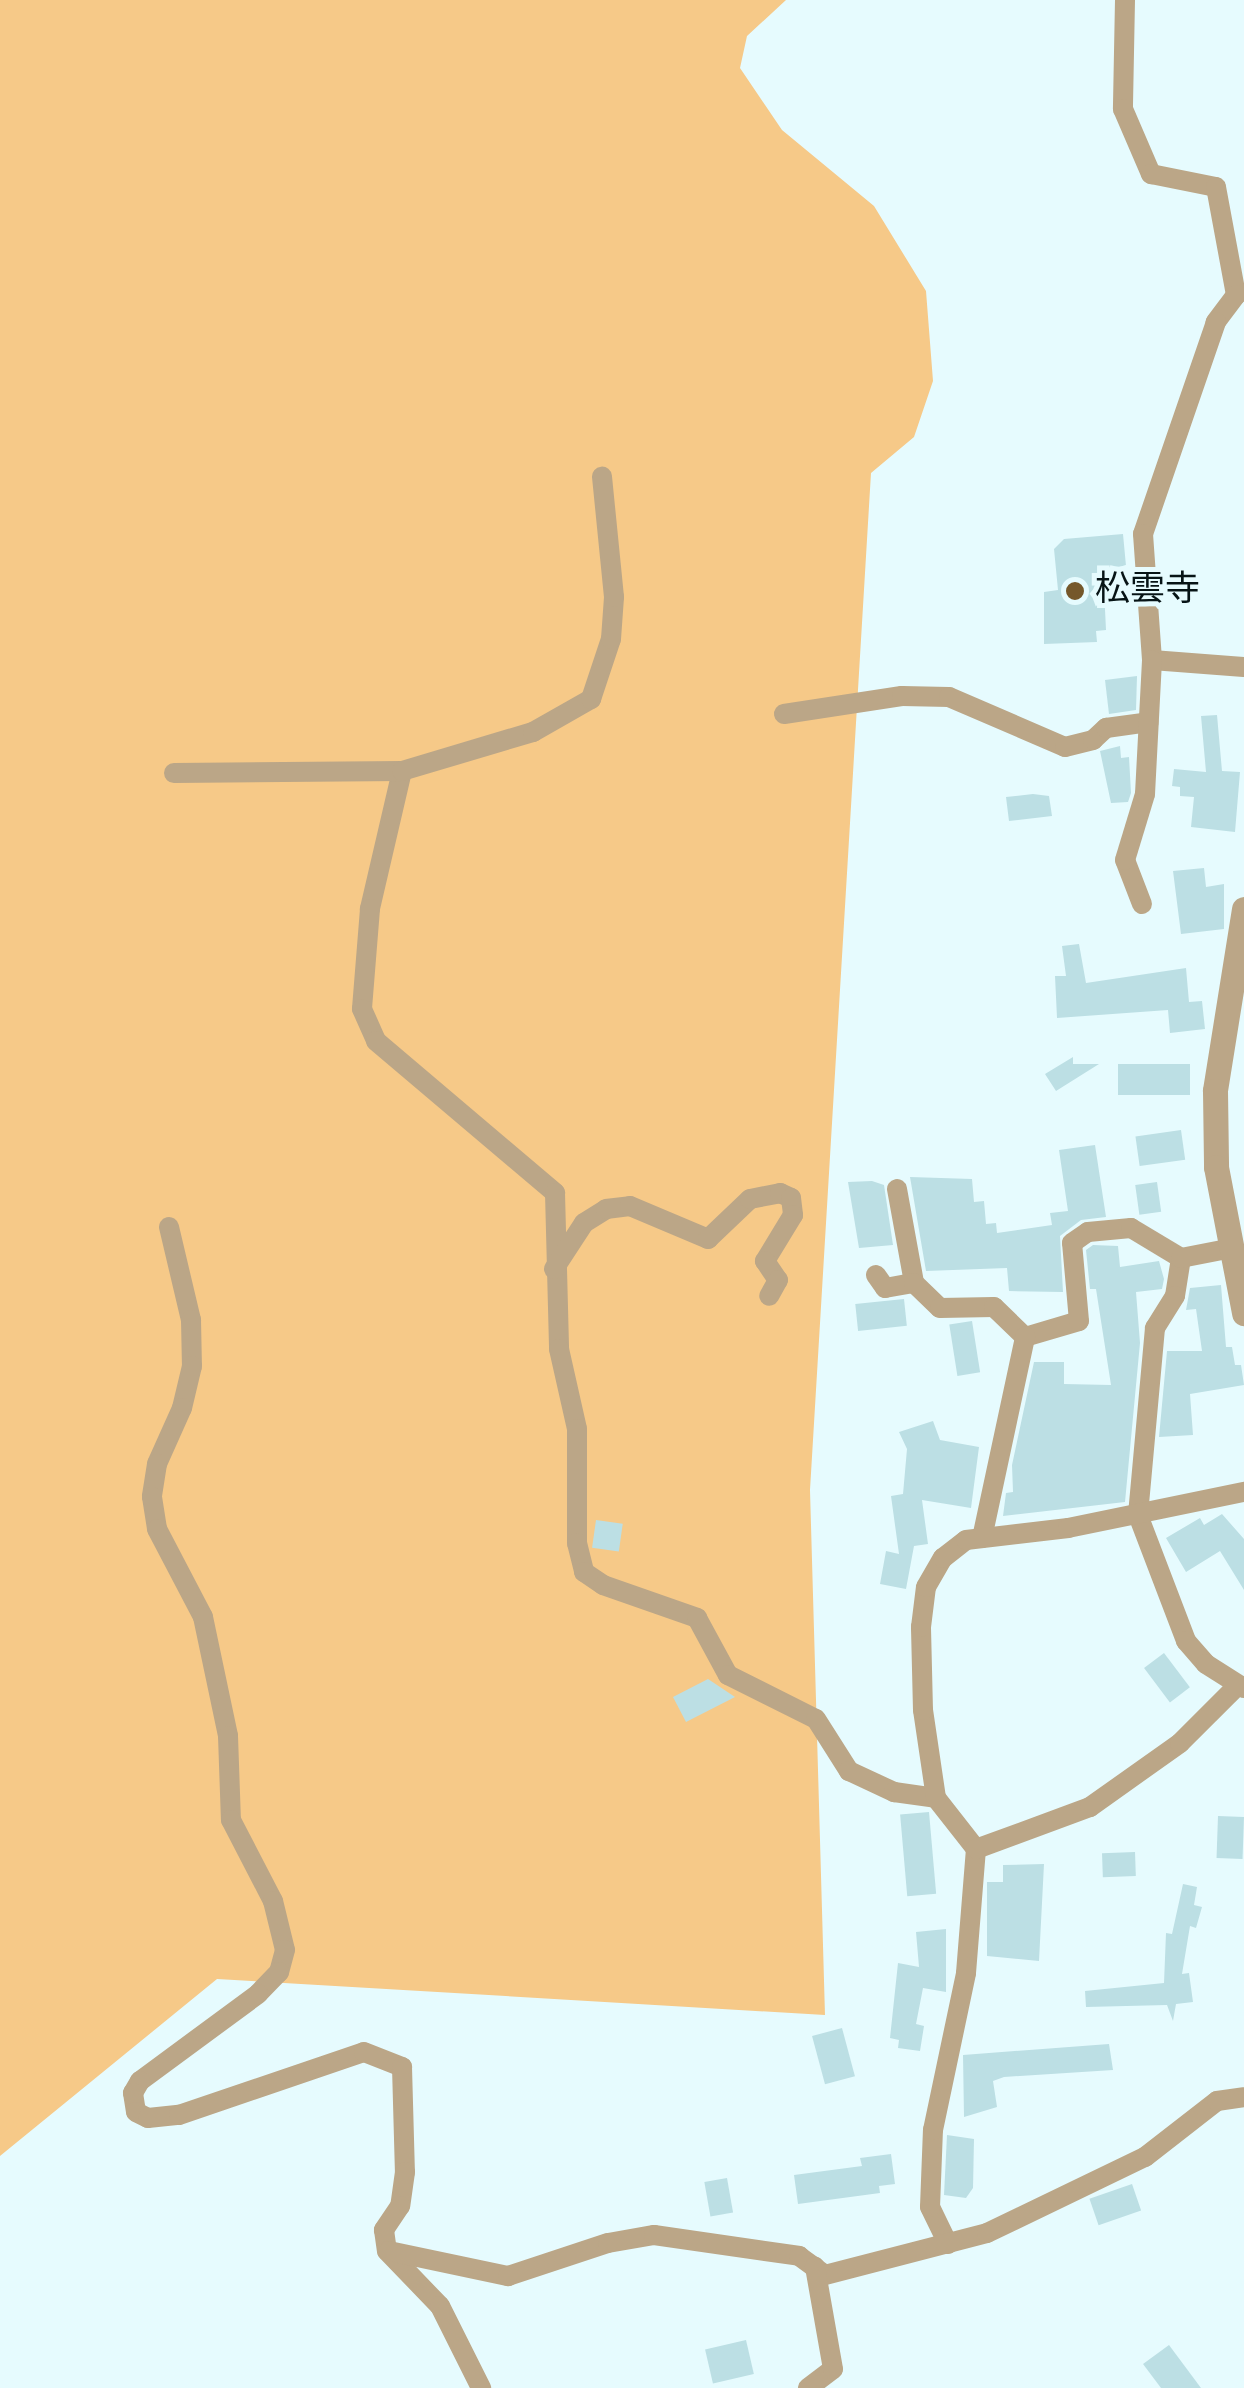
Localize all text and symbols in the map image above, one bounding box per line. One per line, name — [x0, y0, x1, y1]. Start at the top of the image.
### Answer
place label: 松雲寺 — [1095, 570, 1200, 612]
marker: 松雲寺 — [1064, 580, 1086, 602]

